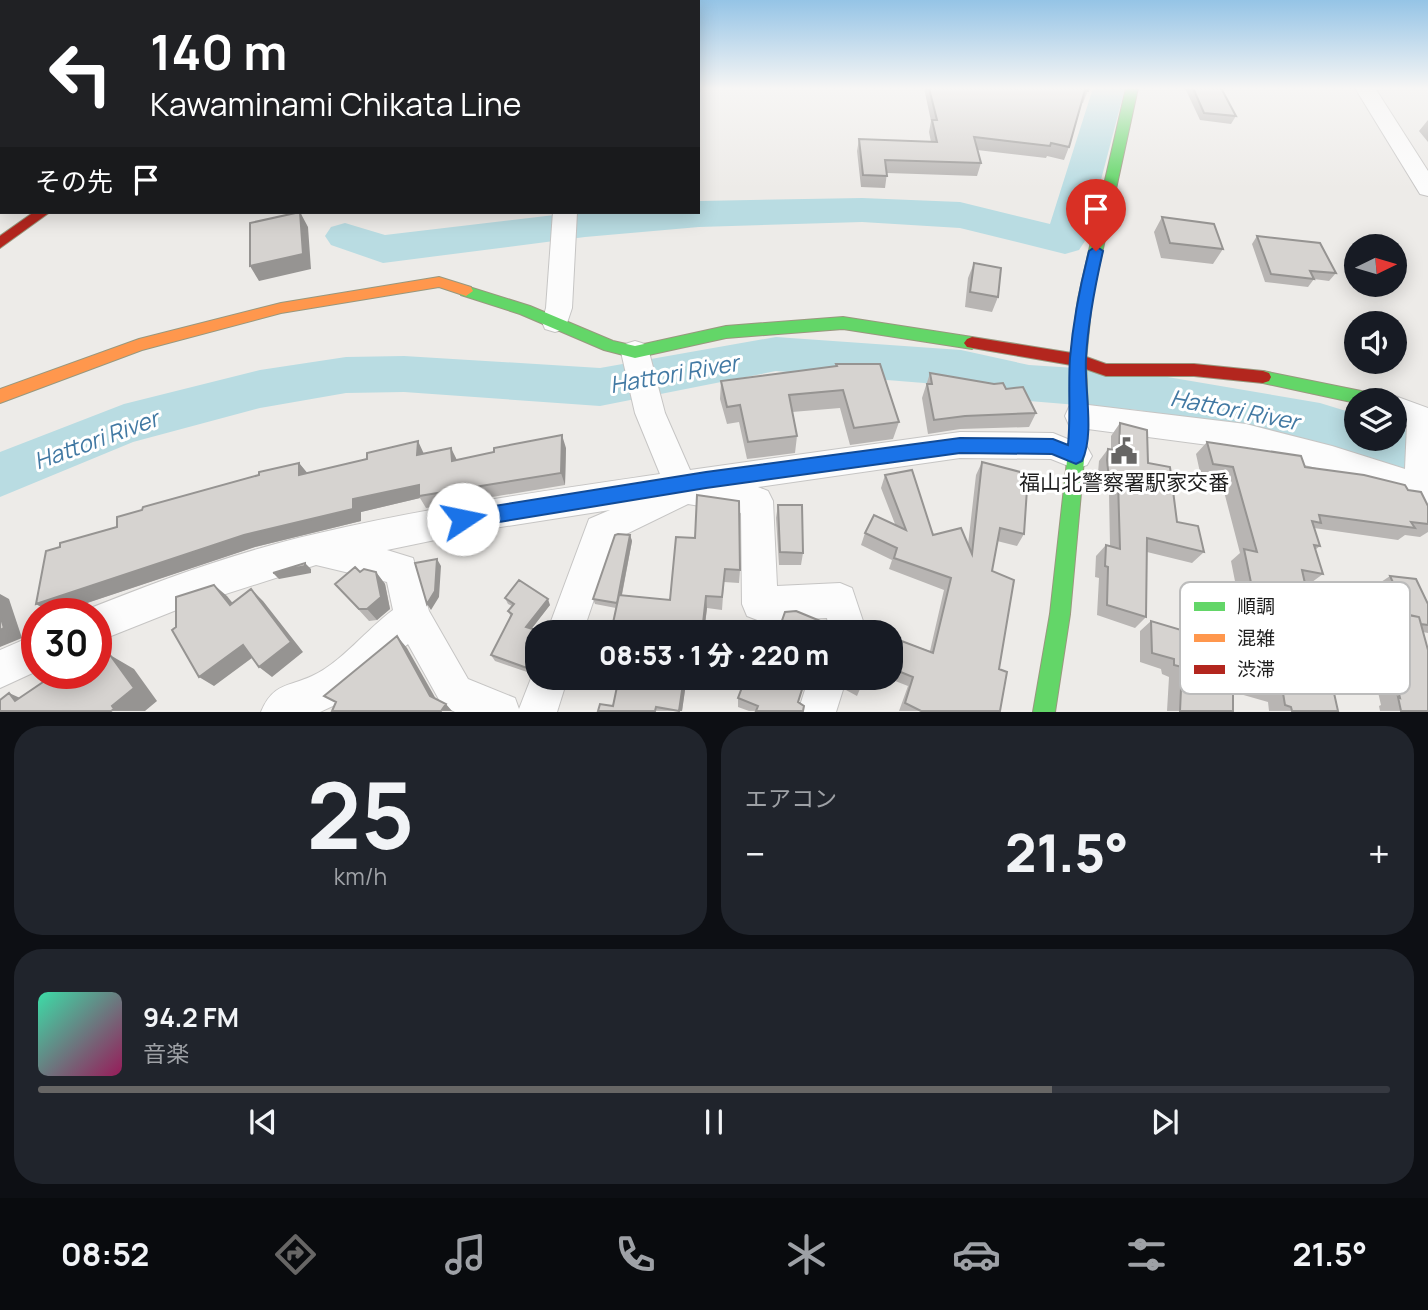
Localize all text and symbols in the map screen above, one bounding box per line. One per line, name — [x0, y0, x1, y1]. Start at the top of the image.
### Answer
text: 140 m — [150, 18, 287, 85]
icon: left — [35, 28, 126, 119]
text: Kawaminami Chikata Line — [150, 82, 521, 126]
icon: arrive — [127, 161, 165, 199]
text: その先 — [35, 163, 113, 199]
pin — [1066, 179, 1126, 251]
icon: arrive — [1077, 190, 1115, 228]
north arrow — [1344, 234, 1407, 298]
map controls — [1344, 234, 1407, 451]
button: sound — [1344, 311, 1407, 374]
water label: Hattori River — [607, 345, 744, 400]
water label: Hattori River — [1168, 381, 1305, 438]
button: layers — [1344, 388, 1407, 451]
water label: Hattori River — [29, 401, 165, 476]
public building icon: 福山北警察署駅家交番 — [1109, 436, 1139, 466]
place label: 福山北警察署駅家交番 — [1019, 468, 1229, 496]
position arrow — [426, 482, 500, 556]
legend — [1180, 582, 1410, 694]
text: 順調 — [1237, 593, 1275, 619]
speed limit sign: 30 — [21, 598, 112, 689]
text: 混雑 — [1237, 625, 1275, 651]
text: 08:53 · 1 分 · 220 m — [599, 637, 829, 673]
text: 渋滞 — [1237, 656, 1275, 682]
text: 25 — [307, 752, 414, 876]
text: エアコン — [745, 782, 837, 814]
text: 21.5° — [1005, 817, 1129, 888]
text: − — [745, 827, 766, 879]
text: + — [1368, 827, 1390, 879]
text: km/h — [334, 860, 387, 892]
text: 94.2 FM — [143, 999, 239, 1035]
text: 音楽 — [143, 1037, 189, 1069]
icon: previous — [244, 1103, 282, 1141]
icon: pause — [695, 1103, 733, 1141]
icon: next — [1146, 1103, 1184, 1141]
icon: directions — [271, 1230, 320, 1279]
icon: music — [441, 1230, 490, 1279]
icon: phone — [611, 1230, 660, 1279]
icon: climate — [782, 1230, 831, 1279]
icon: car — [952, 1230, 1001, 1279]
icon: filters — [1122, 1230, 1171, 1279]
text: 08:52 — [61, 1232, 149, 1276]
text: 21.5° — [1293, 1232, 1367, 1276]

